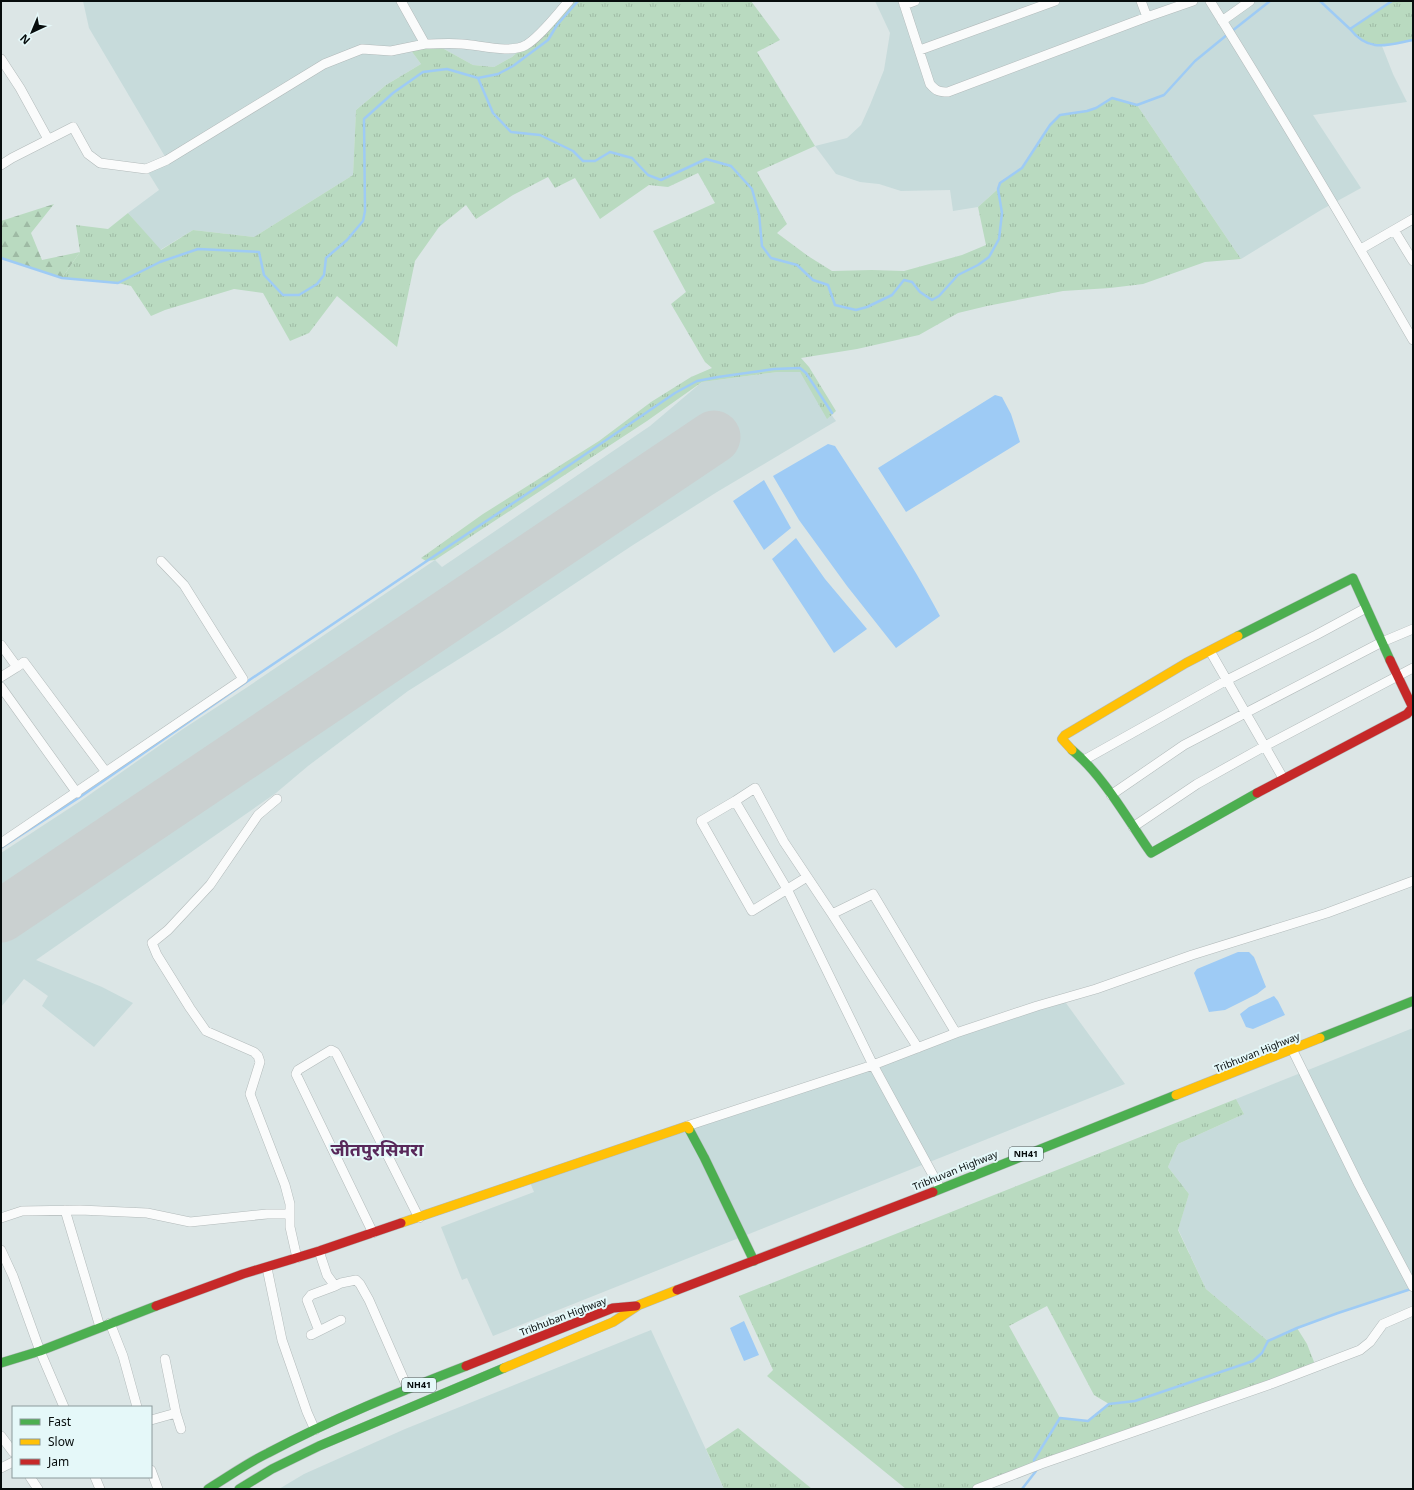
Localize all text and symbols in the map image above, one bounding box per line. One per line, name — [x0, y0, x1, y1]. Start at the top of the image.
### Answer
north arrow — [12, 12, 52, 52]
text: N — [18, 30, 34, 47]
street label: Tribhuvan Highway — [1213, 1030, 1303, 1076]
district label: जीतपुरसिमरा — [330, 1140, 424, 1163]
road number: NH41 — [1009, 1147, 1043, 1161]
street label: Tribhuvan Highway — [911, 1148, 1001, 1194]
street label: Tribhuban Highway — [518, 1295, 610, 1340]
road number: NH41 — [402, 1378, 436, 1392]
legend — [12, 1406, 152, 1478]
text: Fast — [48, 1415, 72, 1431]
text: Slow — [48, 1435, 75, 1451]
text: Jam — [47, 1455, 69, 1471]

